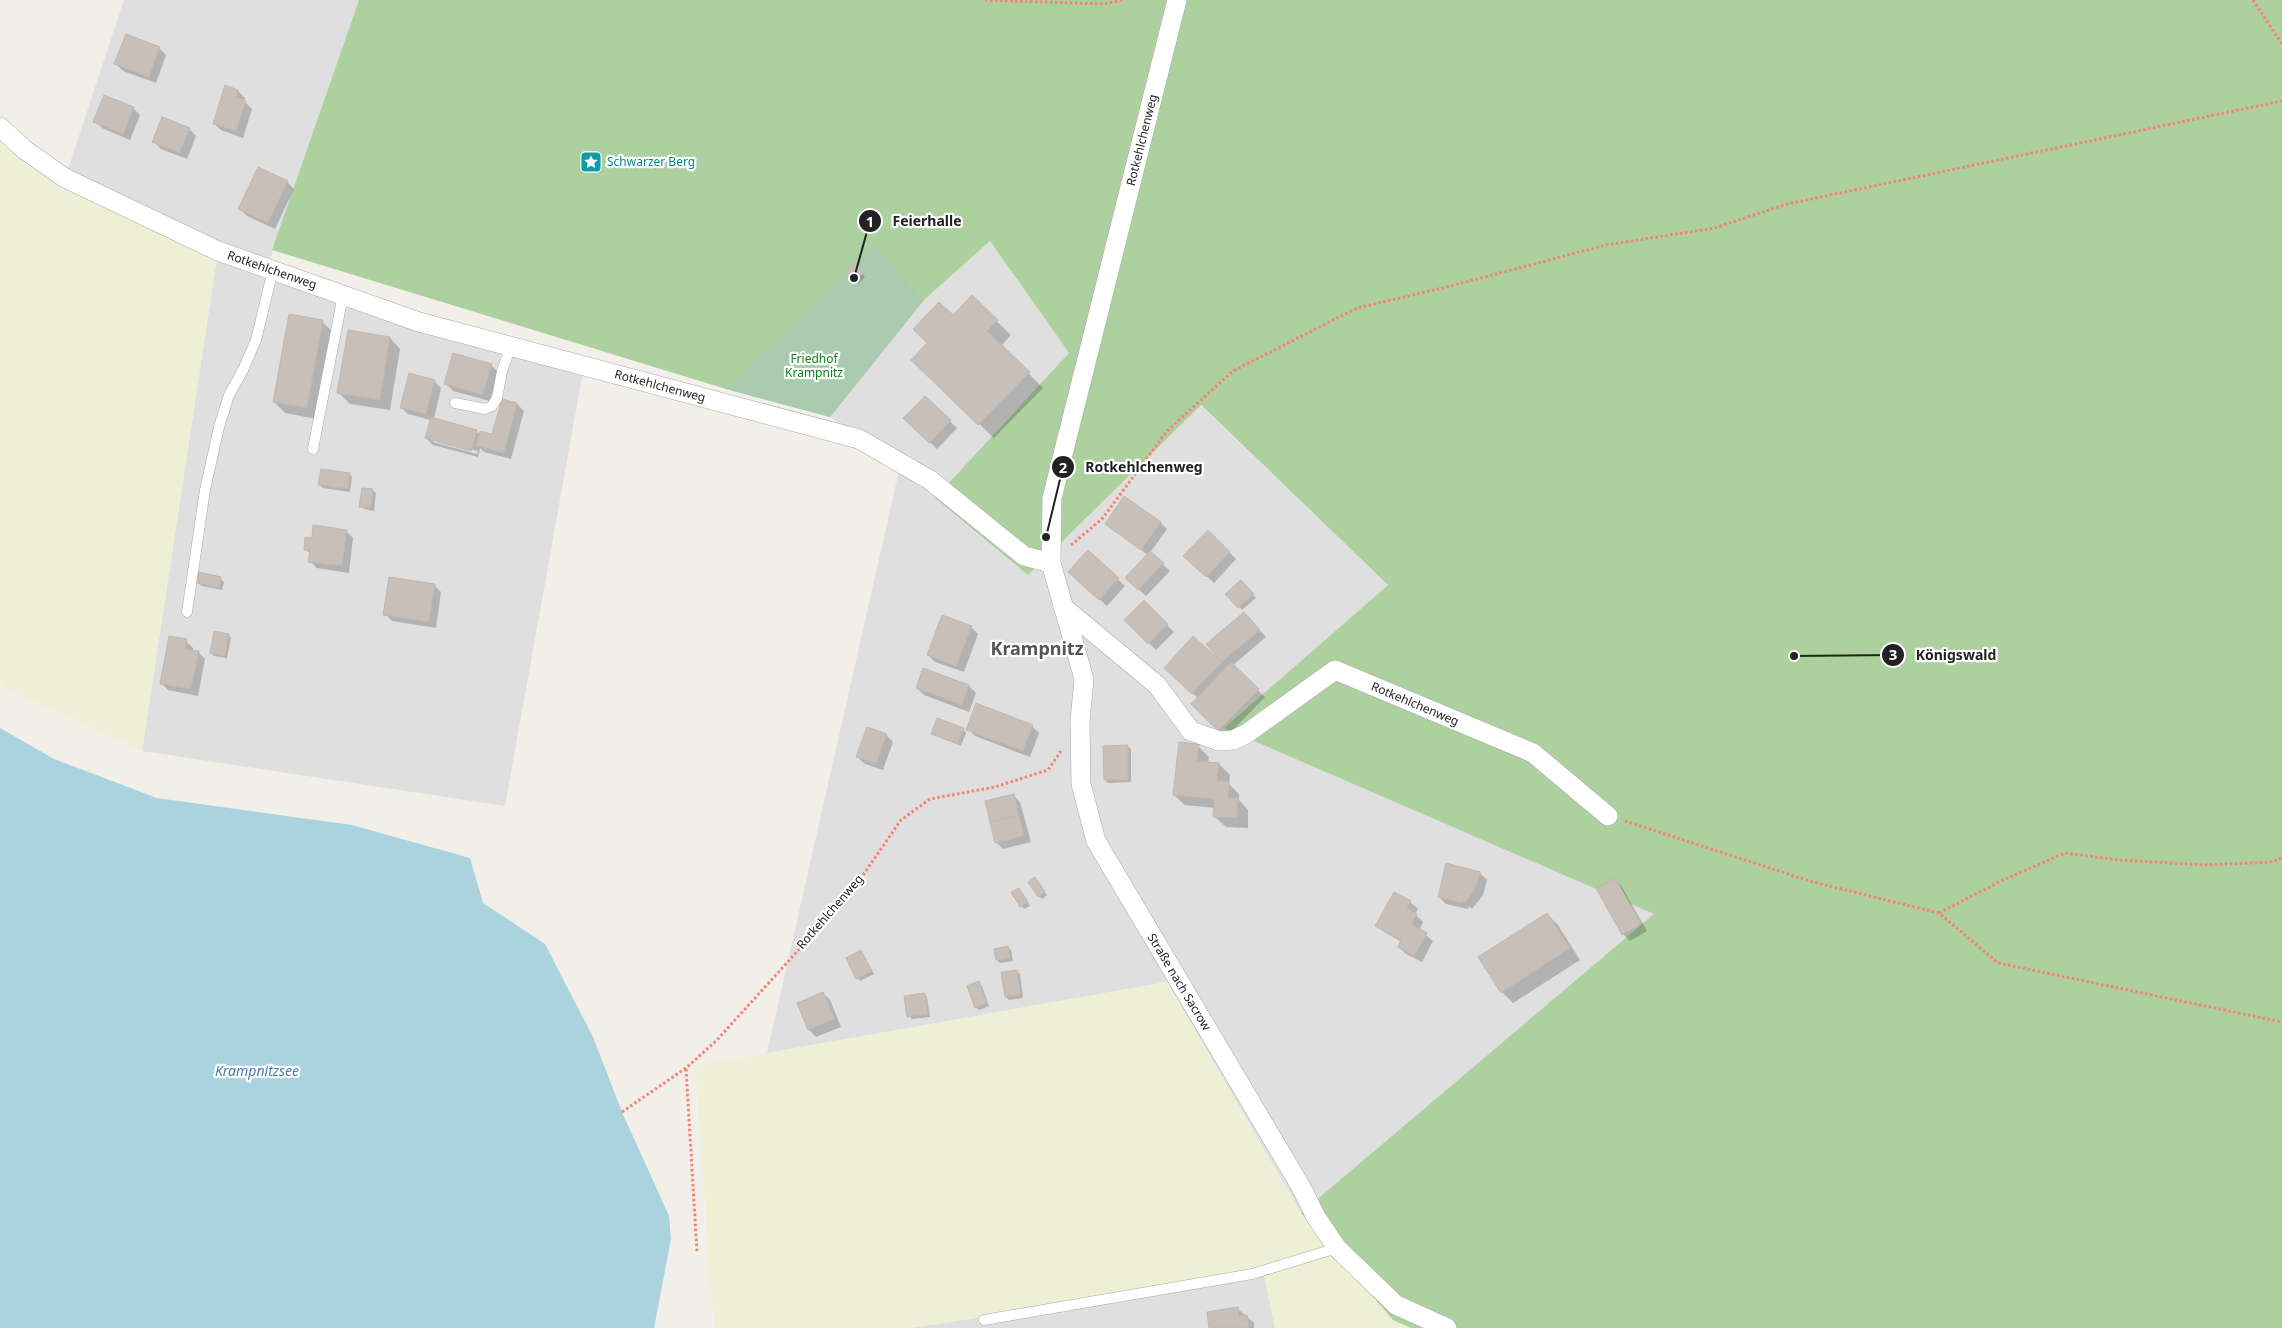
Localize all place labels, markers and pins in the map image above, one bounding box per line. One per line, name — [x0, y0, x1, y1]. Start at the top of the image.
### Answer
place icon: Schwarzer Berg — [579, 150, 603, 174]
place label: Schwarzer Berg — [607, 153, 695, 170]
callout: Feierhalle — [857, 207, 971, 236]
callout: Rotkehlchenweg — [1050, 453, 1212, 482]
callout: Königswald — [1881, 640, 2006, 669]

